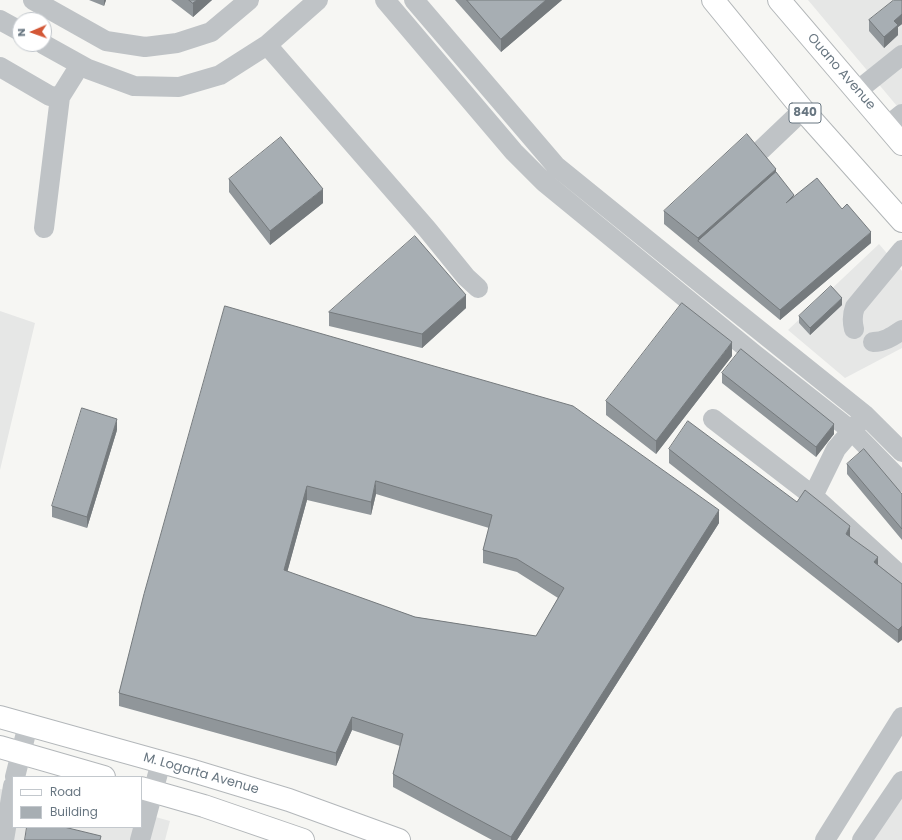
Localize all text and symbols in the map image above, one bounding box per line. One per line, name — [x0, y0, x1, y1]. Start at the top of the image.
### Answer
north arrow — [12, 12, 52, 52]
text: N — [13, 28, 29, 37]
street label: Ouano Avenue — [804, 31, 878, 113]
road number: 840 — [789, 103, 821, 123]
street label: M. Logarta Avenue — [141, 750, 261, 798]
legend — [12, 776, 142, 828]
text: Road — [50, 783, 81, 800]
text: Building — [50, 803, 98, 820]

